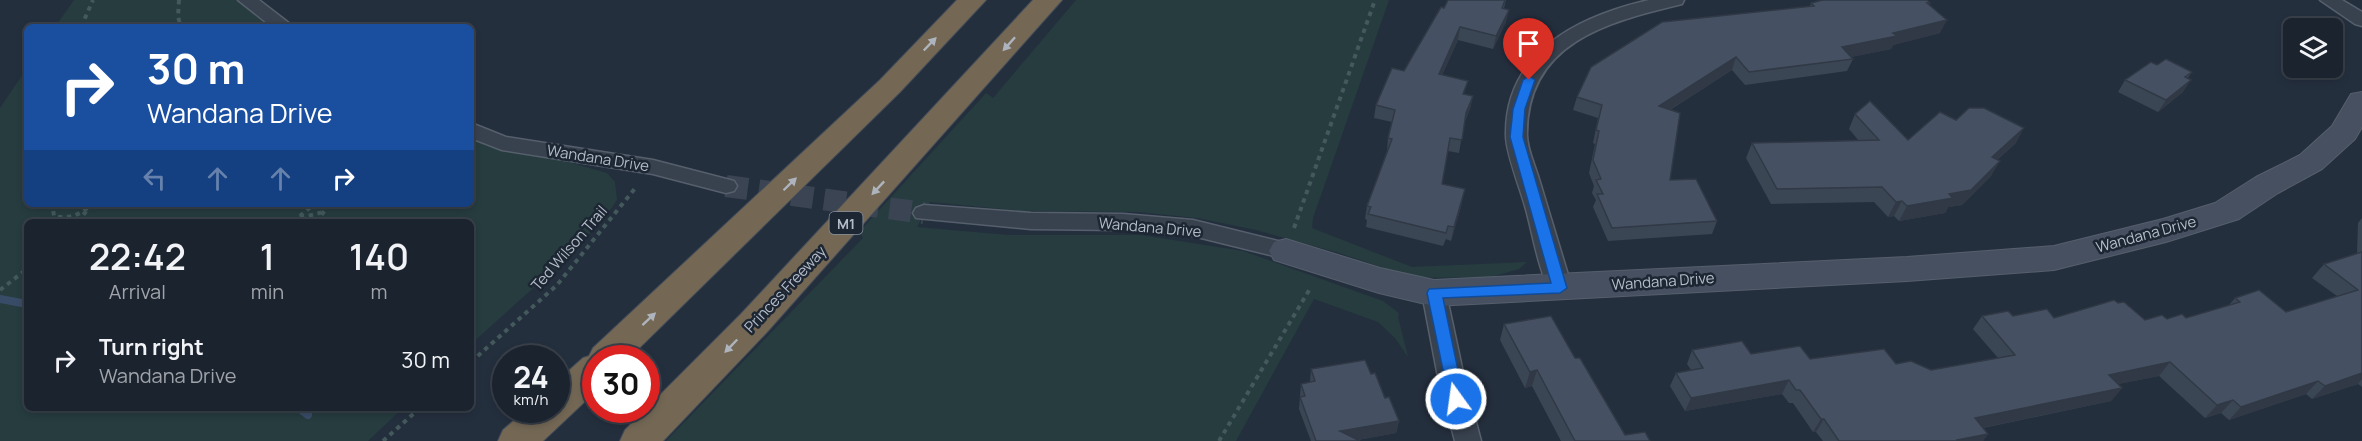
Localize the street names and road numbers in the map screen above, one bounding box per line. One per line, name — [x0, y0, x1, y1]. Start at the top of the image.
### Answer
street label: Wandana Drive — [545, 140, 651, 176]
street label: Ted Wilson Trail — [526, 201, 612, 295]
street label: Wandana Drive — [2093, 210, 2199, 257]
road number: M1 — [830, 212, 862, 234]
street label: Wandana Drive — [1098, 212, 1202, 242]
street label: Princes Freeway — [739, 241, 831, 337]
street label: Wandana Drive — [1611, 267, 1715, 295]

